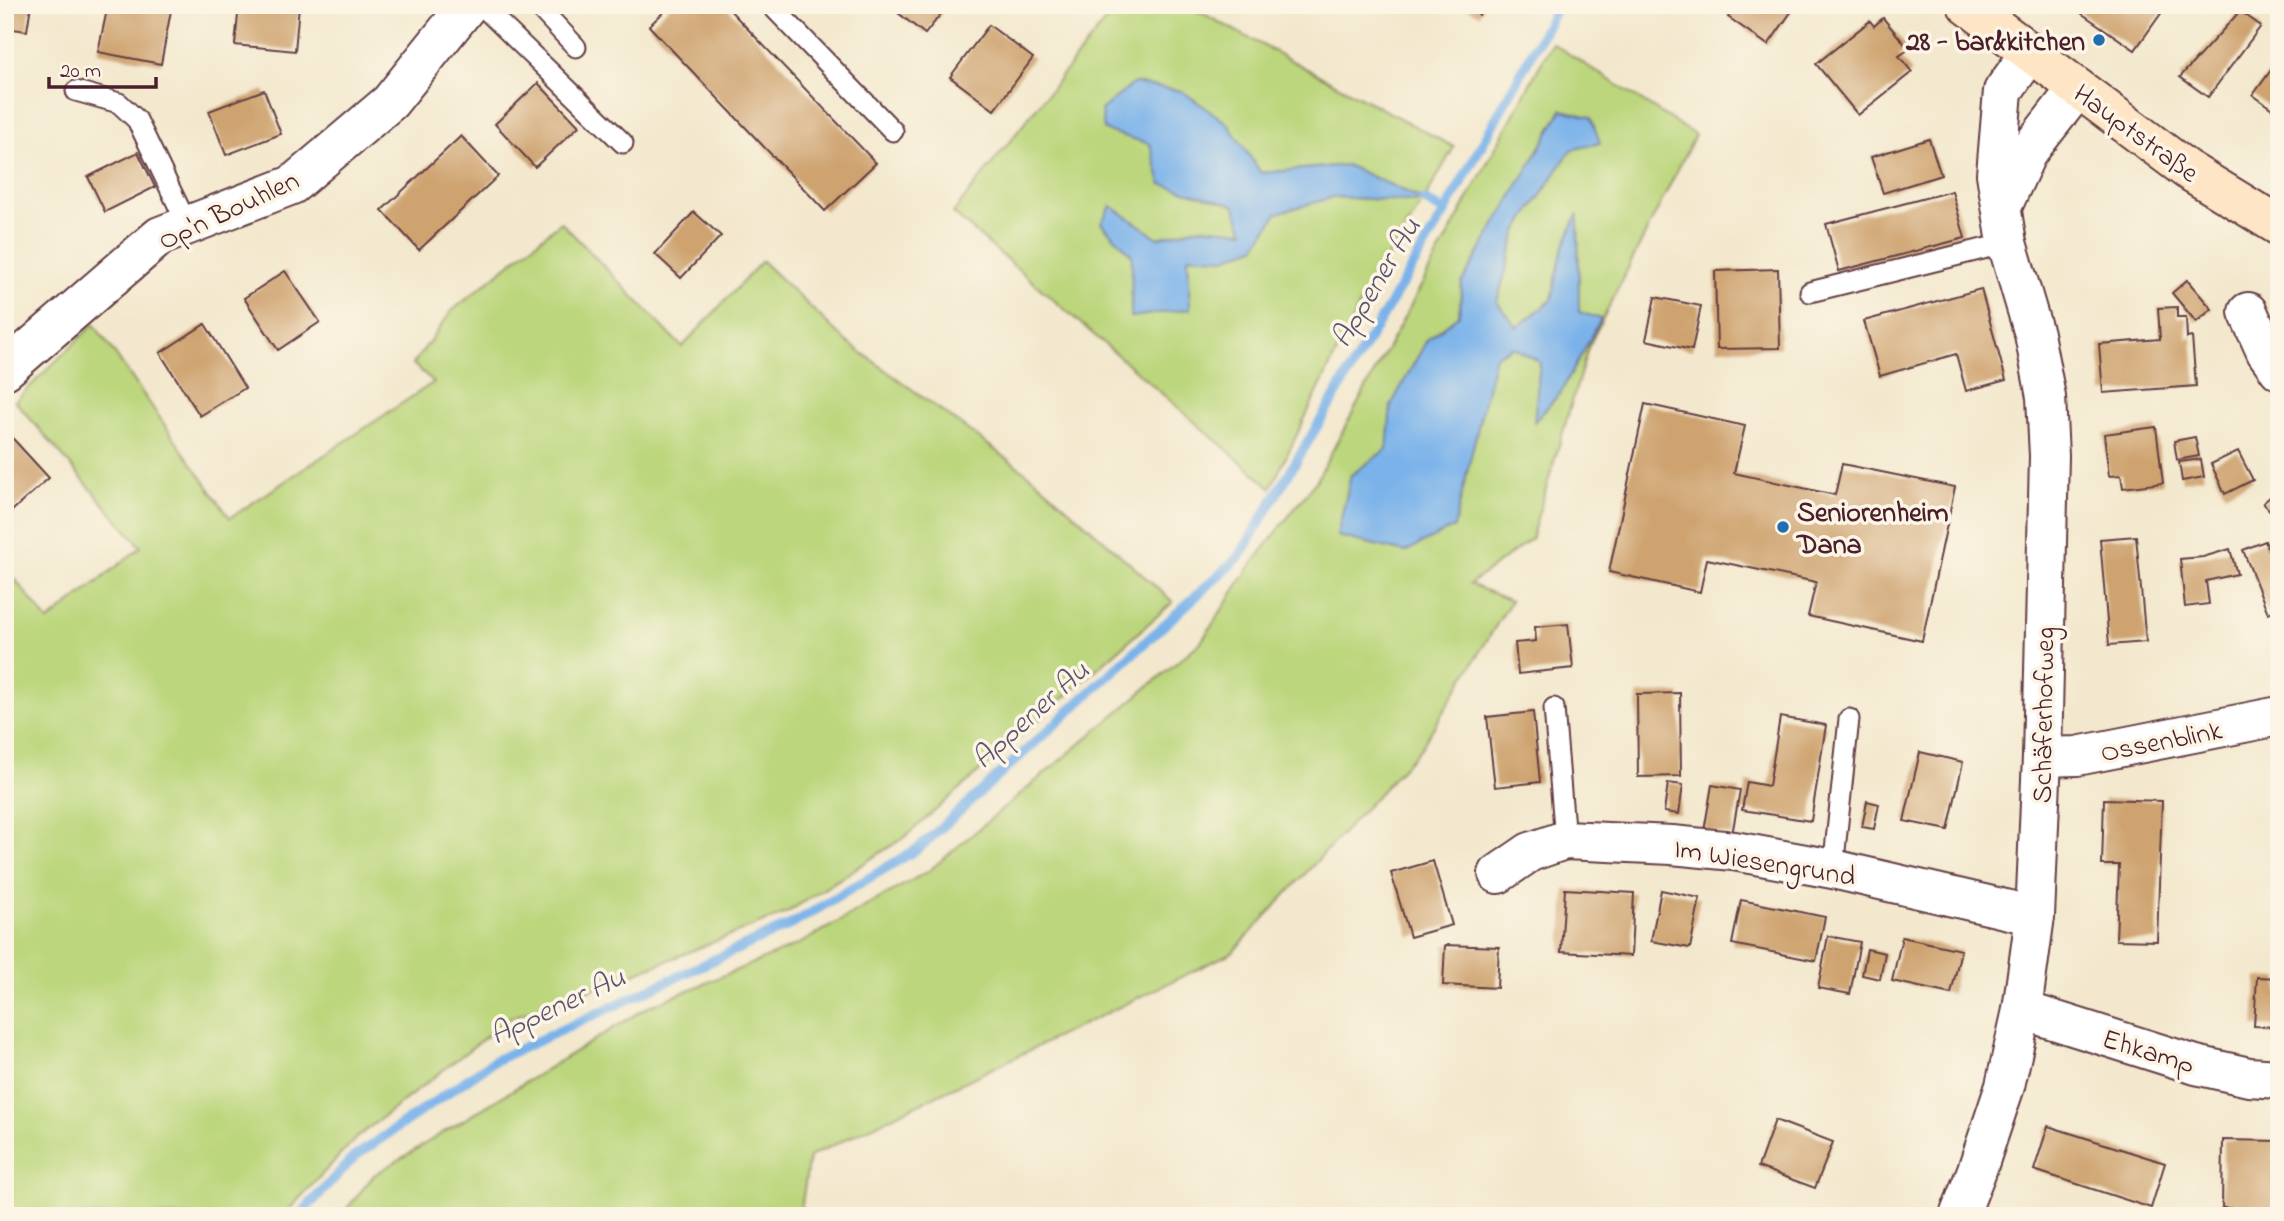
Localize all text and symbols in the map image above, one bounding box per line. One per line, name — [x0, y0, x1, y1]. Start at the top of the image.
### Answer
place label: 28 - bar&kitchen — [1905, 23, 2085, 64]
marker: 28 - bar&kitchen — [2091, 32, 2107, 48]
scale bar — [49, 46, 156, 90]
text: 20 m — [60, 57, 101, 87]
street label: Hauptstraße — [2064, 75, 2207, 195]
street label: Op'n Bouhlen — [152, 162, 307, 263]
water label: Appener Au — [1321, 210, 1434, 357]
place label: Seniorenheim Dana — [1795, 494, 1949, 567]
marker: Seniorenheim Dana — [1775, 519, 1791, 535]
street label: Schäferhofweg — [2023, 626, 2068, 804]
water label: Appener Au — [963, 651, 1101, 781]
street label: Ossenblink — [2097, 711, 2227, 775]
street label: Im Wiesengrund — [1671, 830, 1858, 899]
water label: Appener Au — [483, 957, 633, 1058]
street label: Ehkamp — [2097, 1020, 2199, 1087]

